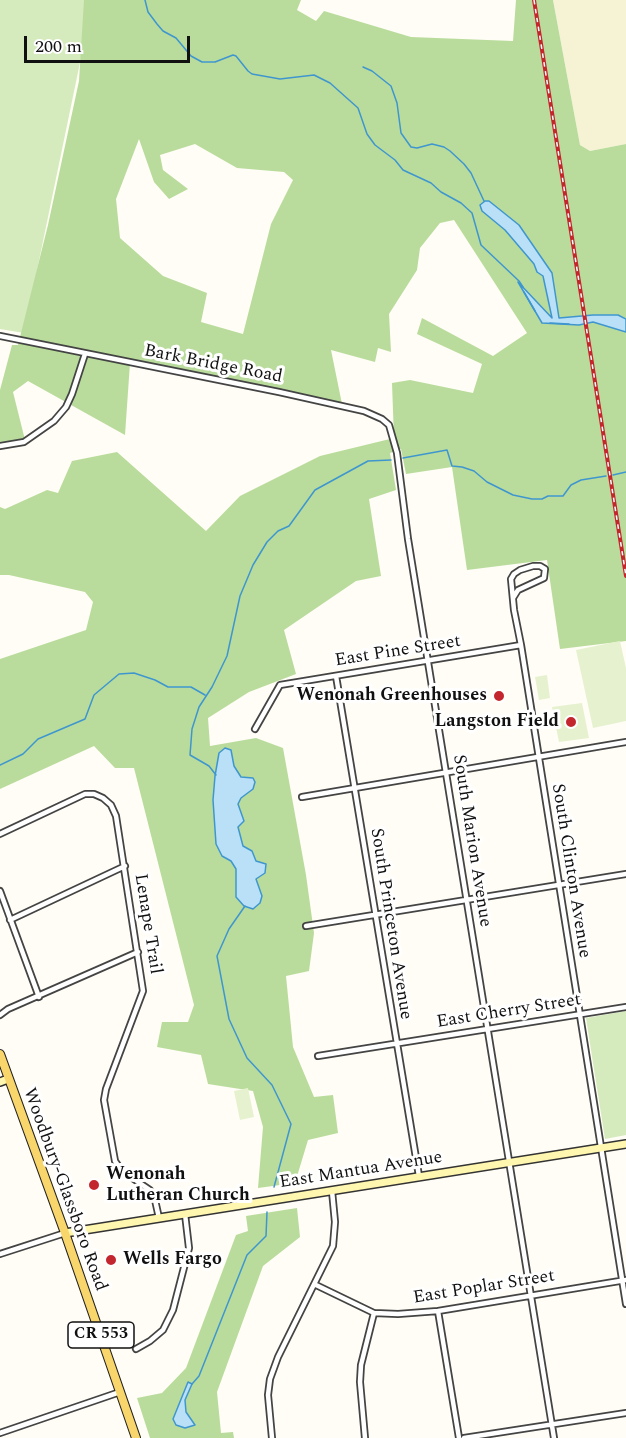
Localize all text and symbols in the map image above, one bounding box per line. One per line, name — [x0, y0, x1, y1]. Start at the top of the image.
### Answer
scale bar — [27, 24, 194, 62]
text: 200 m — [35, 33, 82, 60]
street label: Bark Bridge Road — [142, 341, 284, 389]
street label: East Pine Street — [334, 631, 462, 673]
place label: Wenonah Greenhouses — [296, 685, 487, 707]
marker: Wenonah Greenhouses — [492, 689, 506, 703]
place label: Langston Field — [435, 711, 559, 733]
marker: Langston Field — [564, 715, 578, 729]
street label: South Marion Avenue — [447, 753, 495, 929]
street label: South Clinton Avenue — [546, 782, 594, 960]
street label: South Princeton Avenue — [364, 827, 416, 1021]
street label: Lenape Trail — [128, 872, 166, 976]
street label: East Cherry Street — [435, 990, 583, 1034]
street label: Woodbury-Glassboro Road — [17, 1085, 111, 1295]
street label: East Mantua Avenue — [278, 1147, 444, 1195]
place label: Wenonah Lutheran Church — [106, 1164, 250, 1206]
marker: Wenonah Lutheran Church — [87, 1178, 101, 1192]
place label: Wells Fargo — [123, 1249, 222, 1271]
marker: Wells Fargo — [104, 1253, 118, 1267]
street label: East Poplar Street — [412, 1266, 556, 1310]
road number: CR 553 — [68, 1322, 134, 1348]

